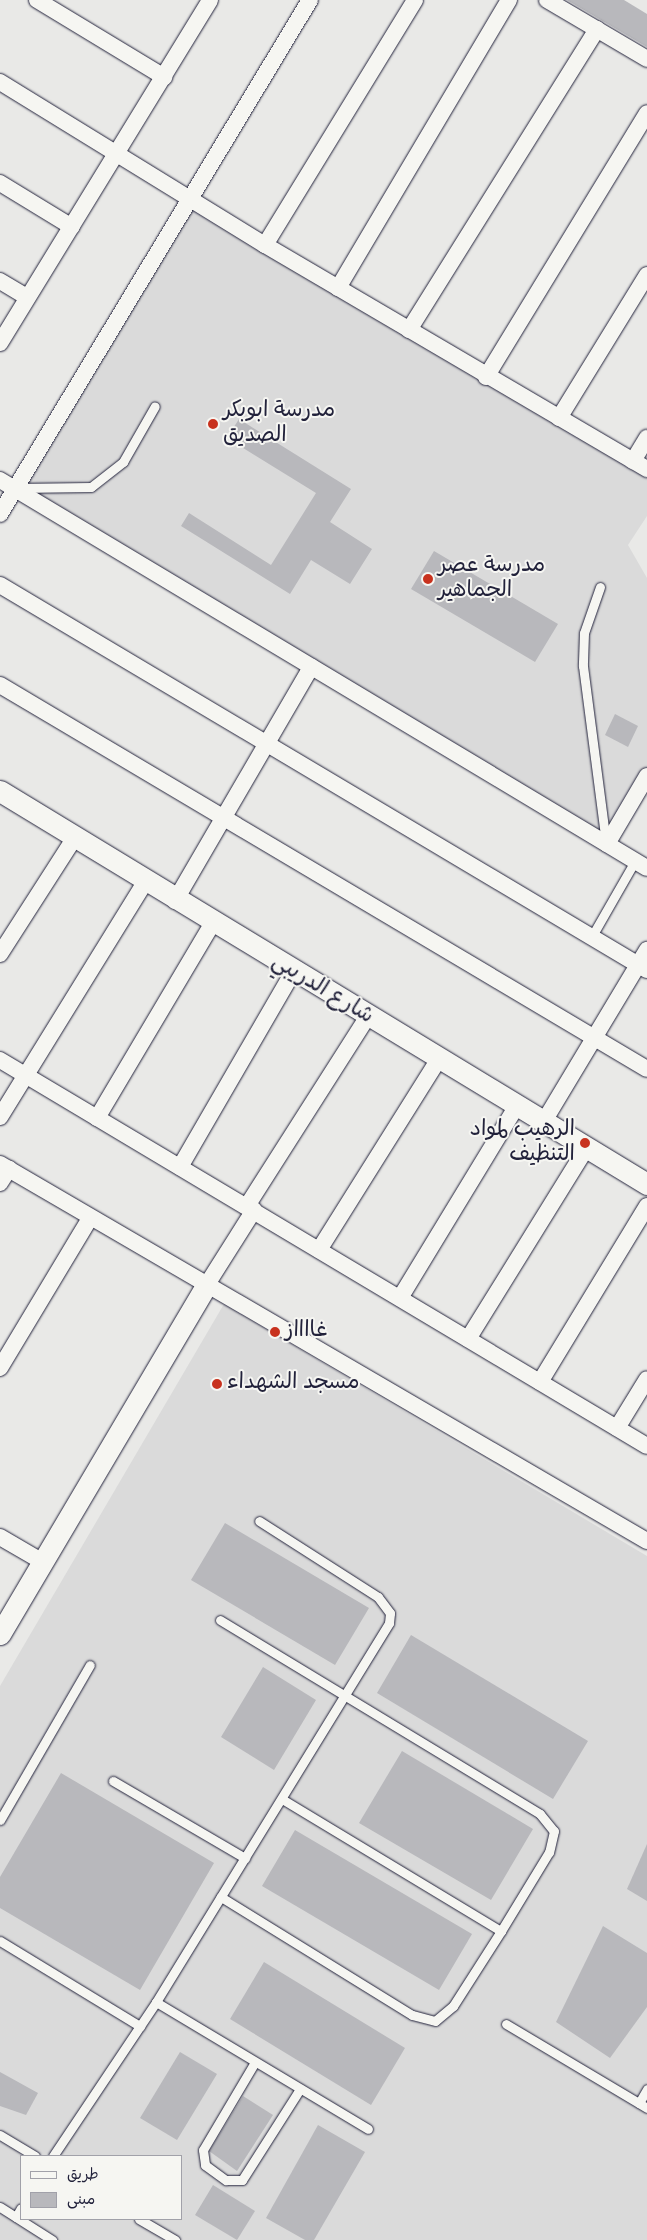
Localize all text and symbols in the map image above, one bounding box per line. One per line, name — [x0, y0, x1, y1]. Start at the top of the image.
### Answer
place label: مدرسة ابوبكر الصديق — [223, 398, 335, 450]
marker: مدرسة ابوبكر الصديق — [207, 418, 219, 430]
place label: مدرسة عصر الجماهير — [438, 553, 545, 604]
marker: مدرسة عصر الجماهير — [422, 573, 434, 585]
street label: شارع الدريبي — [266, 949, 378, 1031]
place label: الرهيب لمواد التنظيف — [470, 1117, 575, 1168]
marker: الرهيب لمواد التنظيف — [579, 1137, 591, 1149]
place label: غااااز — [285, 1319, 328, 1345]
marker: غااااز — [269, 1326, 281, 1338]
place label: مسجد الشهداء — [227, 1371, 359, 1397]
marker: مسجد الشهداء — [211, 1378, 223, 1390]
legend — [20, 2155, 182, 2220]
text: طريق — [67, 2164, 99, 2186]
text: مبنى — [67, 2189, 95, 2211]

